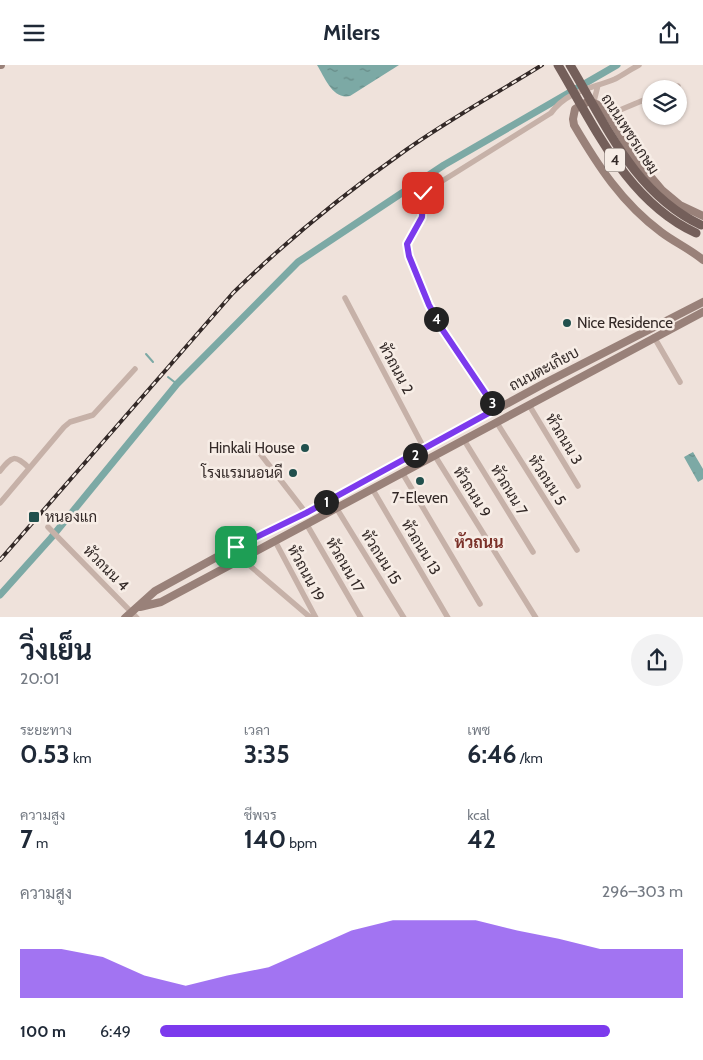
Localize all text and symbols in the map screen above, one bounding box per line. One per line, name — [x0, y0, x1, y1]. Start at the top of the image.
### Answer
icon: menu — [20, 19, 48, 47]
text: Milers — [323, 19, 380, 46]
icon: share — [655, 19, 683, 47]
map controls — [642, 80, 687, 125]
button: layers — [642, 80, 687, 125]
street label: ถนนเพชรเกษม — [597, 90, 663, 178]
road number: 4 — [605, 149, 625, 171]
pin — [402, 172, 444, 214]
icon: check — [409, 179, 437, 207]
pin: 4 — [424, 307, 448, 331]
text: 4 — [432, 310, 441, 328]
place label: Nice Residence — [577, 314, 673, 332]
marker: Nice Residence — [561, 317, 573, 329]
street label: หัวถนน 2 — [375, 339, 417, 397]
street label: ถนนตะเกียบ — [506, 342, 582, 395]
pin: 3 — [480, 391, 504, 415]
text: 3 — [489, 394, 496, 412]
street label: หัวถนน 3 — [542, 410, 586, 468]
place label: Hinkali House — [209, 439, 295, 457]
marker: Hinkali House — [299, 442, 311, 454]
pin: 2 — [402, 443, 428, 467]
text: 2 — [412, 446, 419, 464]
street label: หัวถนน 5 — [524, 451, 570, 509]
street label: หัวถนน 7 — [487, 461, 531, 519]
place label: โรงแรมนอนดี — [200, 463, 283, 482]
street label: หัวถนน 9 — [449, 463, 495, 521]
marker: โรงแรมนอนดี — [287, 467, 299, 479]
marker: 7-Eleven — [414, 475, 426, 487]
pin: 1 — [314, 489, 338, 515]
place label: 7-Eleven — [392, 489, 448, 507]
text: 1 — [324, 493, 329, 511]
place label: หนองแก — [45, 508, 97, 526]
marker: หนองแก — [27, 510, 41, 524]
street label: หัวถนน 13 — [397, 516, 445, 578]
pin — [215, 526, 257, 568]
street label: หัวถนน 15 — [357, 526, 405, 588]
district label: หัวถนน — [454, 532, 504, 552]
icon: arrive — [222, 533, 250, 561]
street label: หัวถนน 17 — [322, 534, 368, 596]
street label: หัวถนน 4 — [79, 541, 133, 595]
street label: หัวถนน 19 — [284, 541, 328, 605]
text: วิ่งเย็น — [20, 633, 92, 667]
button: share — [631, 634, 683, 686]
text: 20:01 — [20, 669, 59, 688]
text: ระยะทาง — [20, 721, 72, 739]
text: เวลา — [244, 721, 270, 739]
text: เพซ — [467, 721, 490, 739]
text: 0.53 — [20, 739, 70, 769]
text: 3:35 — [244, 739, 290, 769]
text: 6:46 — [467, 739, 517, 769]
text: km — [70, 749, 92, 767]
text: /km — [517, 749, 543, 767]
text: ความสูง — [20, 806, 65, 824]
text: ชีพจร — [244, 806, 277, 824]
text: kcal — [467, 806, 490, 824]
text: 7 — [20, 824, 33, 854]
text: 140 — [244, 824, 286, 854]
text: 42 — [467, 824, 496, 854]
text: m — [33, 834, 48, 852]
text: bpm — [286, 834, 317, 852]
text: 296–303 m — [602, 882, 683, 901]
text: ความสูง — [20, 884, 72, 903]
text: 100 m — [20, 1022, 66, 1041]
text: 6:49 — [100, 1022, 131, 1041]

